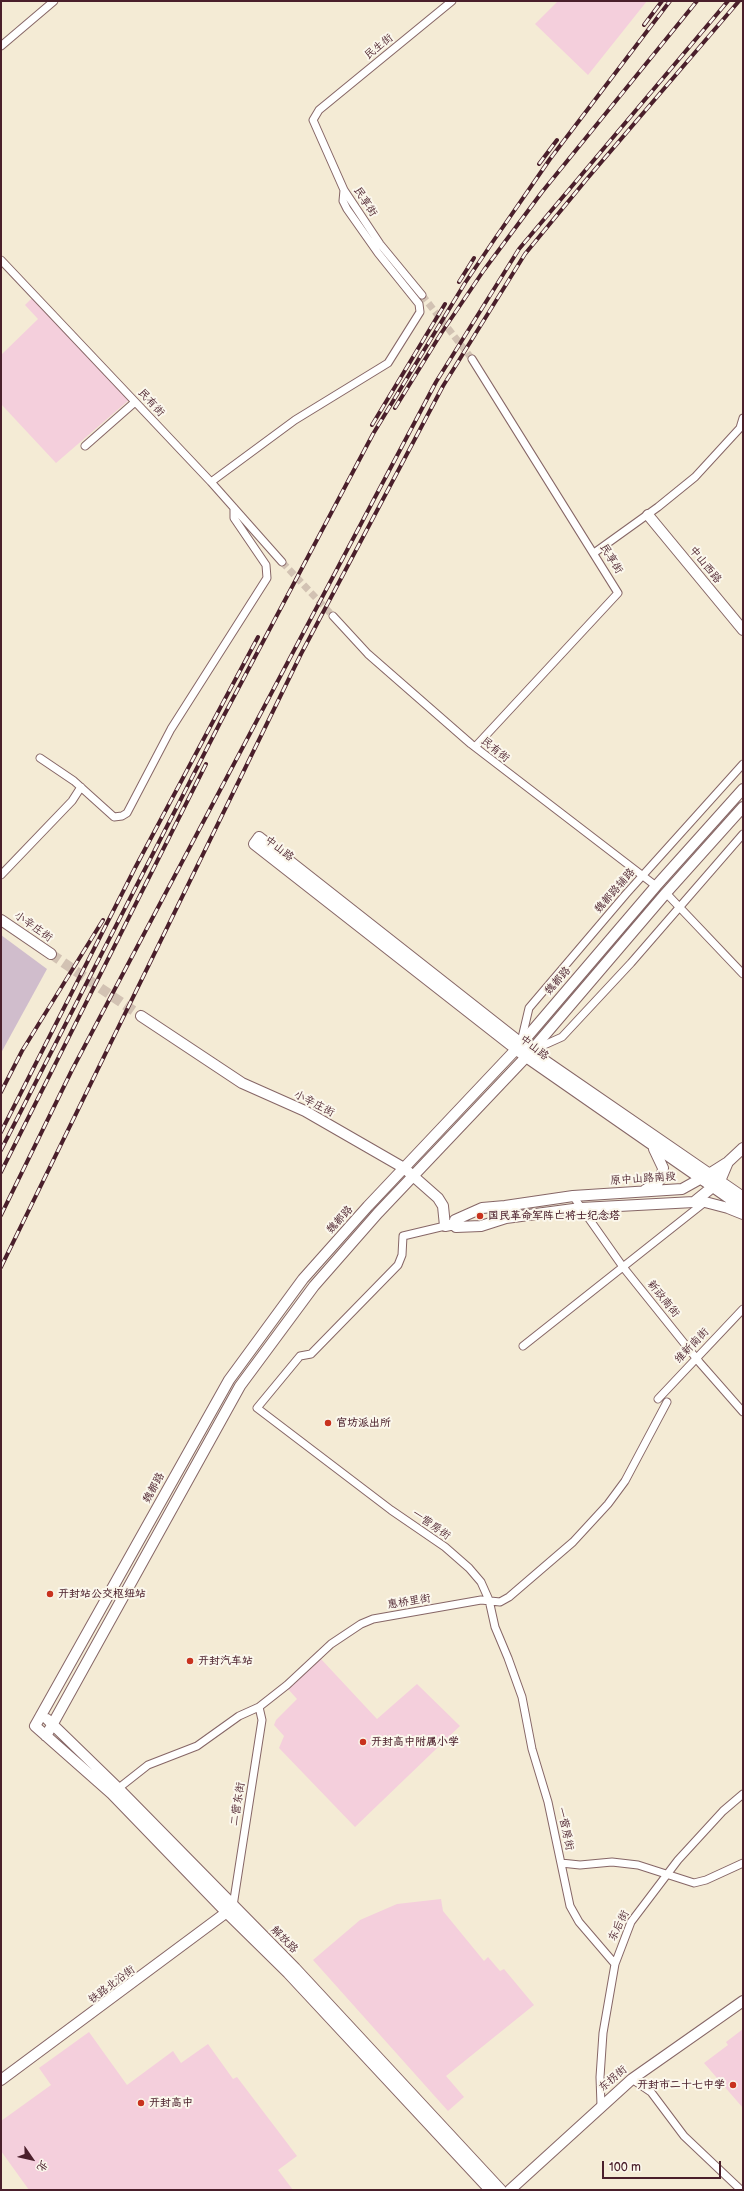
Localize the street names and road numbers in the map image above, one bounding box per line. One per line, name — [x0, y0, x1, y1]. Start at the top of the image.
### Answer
street label: 民生街 — [362, 31, 396, 63]
street label: 民享街 — [350, 185, 380, 219]
street label: 民有街 — [135, 386, 167, 420]
street label: 民享街 — [597, 542, 625, 576]
street label: 中山西路 — [686, 544, 724, 586]
street label: 民有街 — [478, 734, 512, 766]
street label: 中山路 — [262, 834, 296, 864]
street label: 魏都路辅路 — [592, 866, 638, 916]
street label: 小辛庄街 — [11, 909, 55, 945]
street label: 魏都路 — [542, 964, 574, 998]
street label: 中山路 — [517, 1033, 551, 1063]
street label: 小辛庄街 — [291, 1088, 337, 1120]
street label: 原中山路南段 — [610, 1170, 676, 1188]
street label: 魏都路 — [324, 1203, 356, 1237]
street label: 新政南街 — [644, 1278, 682, 1320]
street label: 维新南街 — [672, 1326, 712, 1366]
street label: 魏都路 — [140, 1470, 168, 1506]
street label: 一营房街 — [409, 1507, 453, 1543]
street label: 惠桥里街 — [386, 1592, 432, 1612]
street label: 二营东街 — [228, 1781, 248, 1827]
street label: 一营房街 — [554, 1806, 576, 1852]
street label: 东后街 — [606, 1908, 632, 1944]
street label: 解放路 — [268, 1924, 300, 1956]
street label: 铁路北沿街 — [86, 1963, 138, 2007]
street label: 东拐街 — [596, 2063, 630, 2095]

